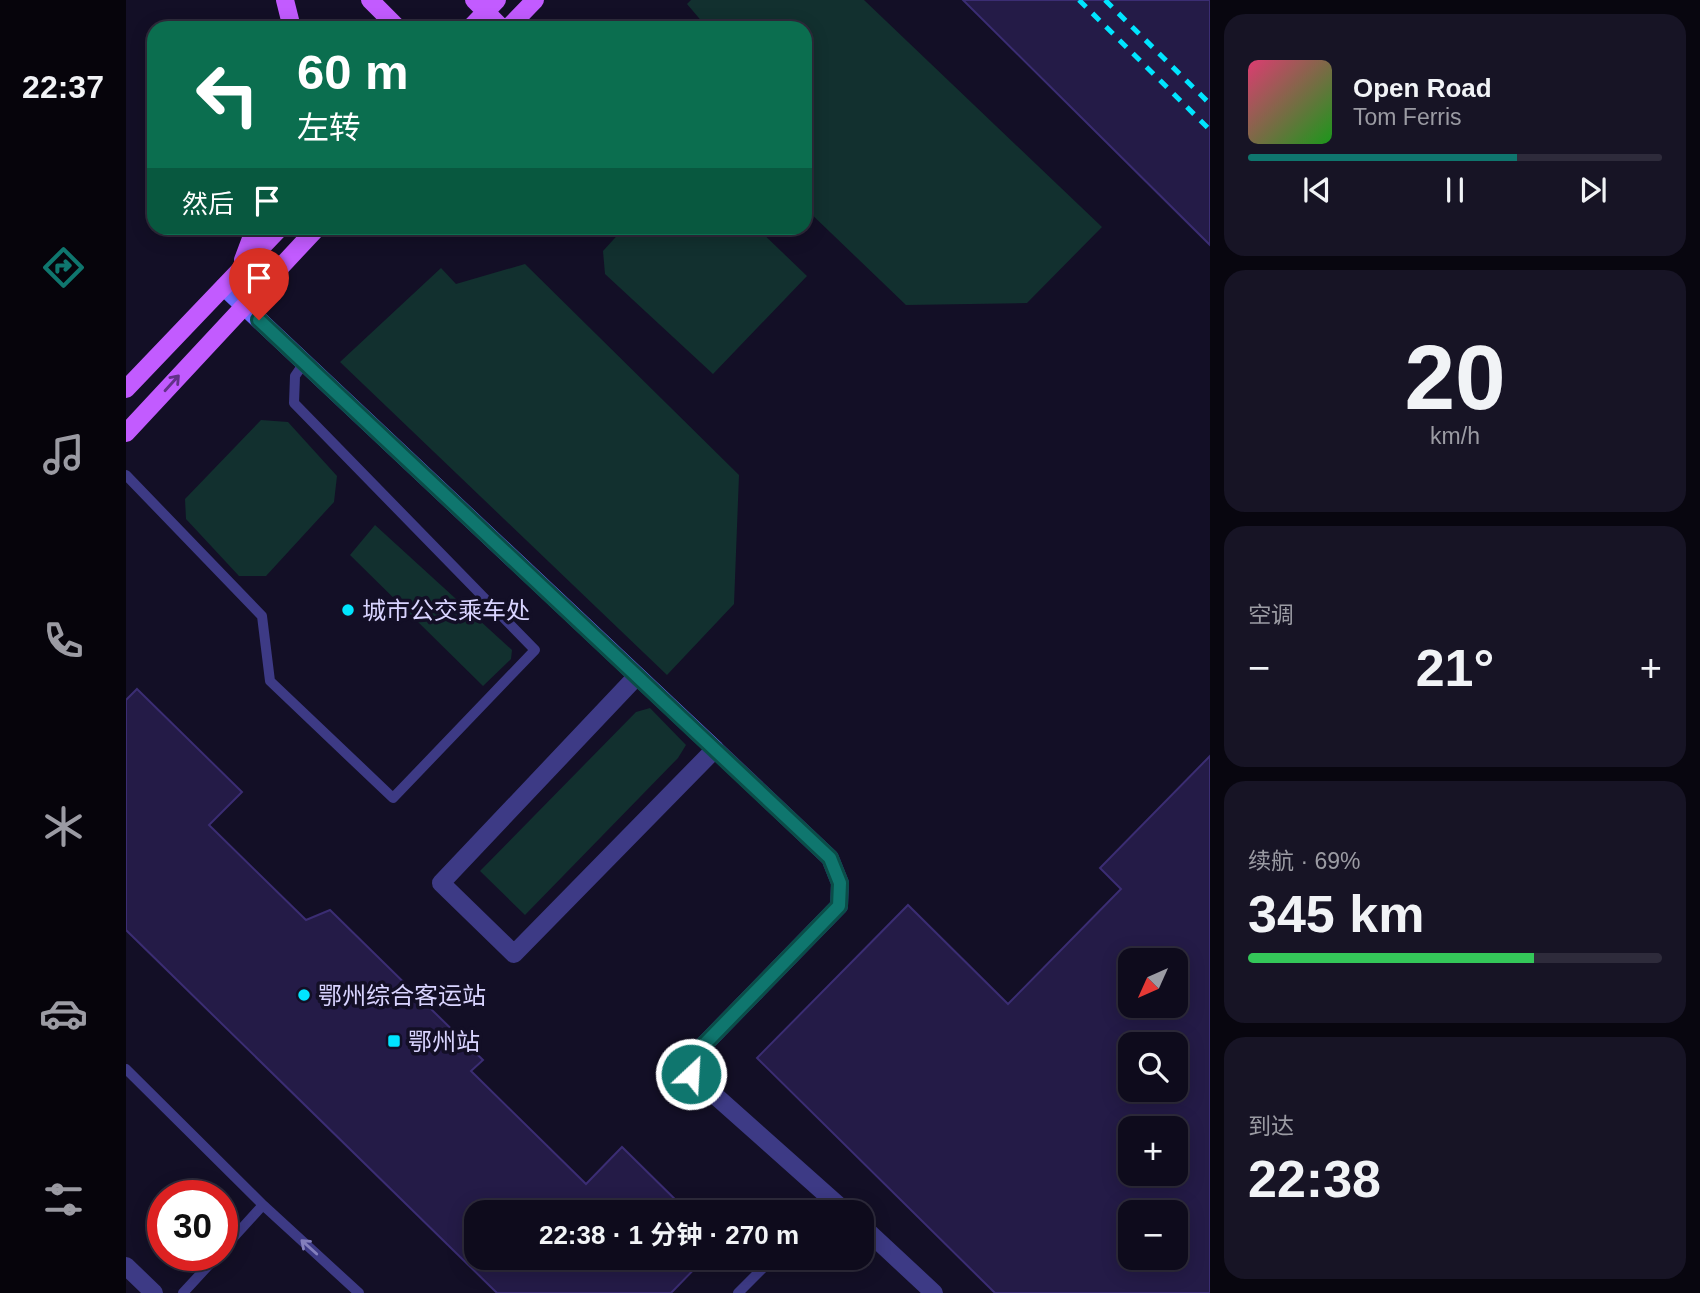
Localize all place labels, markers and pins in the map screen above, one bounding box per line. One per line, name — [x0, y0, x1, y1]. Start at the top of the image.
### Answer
pin — [229, 248, 289, 320]
place label: 城市公交乘车处 — [362, 597, 530, 624]
marker: 城市公交乘车处 — [340, 602, 356, 618]
place label: 鄂州综合客运站 — [318, 982, 486, 1009]
marker: 鄂州综合客运站 — [296, 987, 312, 1003]
place label: 鄂州站 — [408, 1028, 480, 1055]
marker: 鄂州站 — [386, 1033, 402, 1049]

